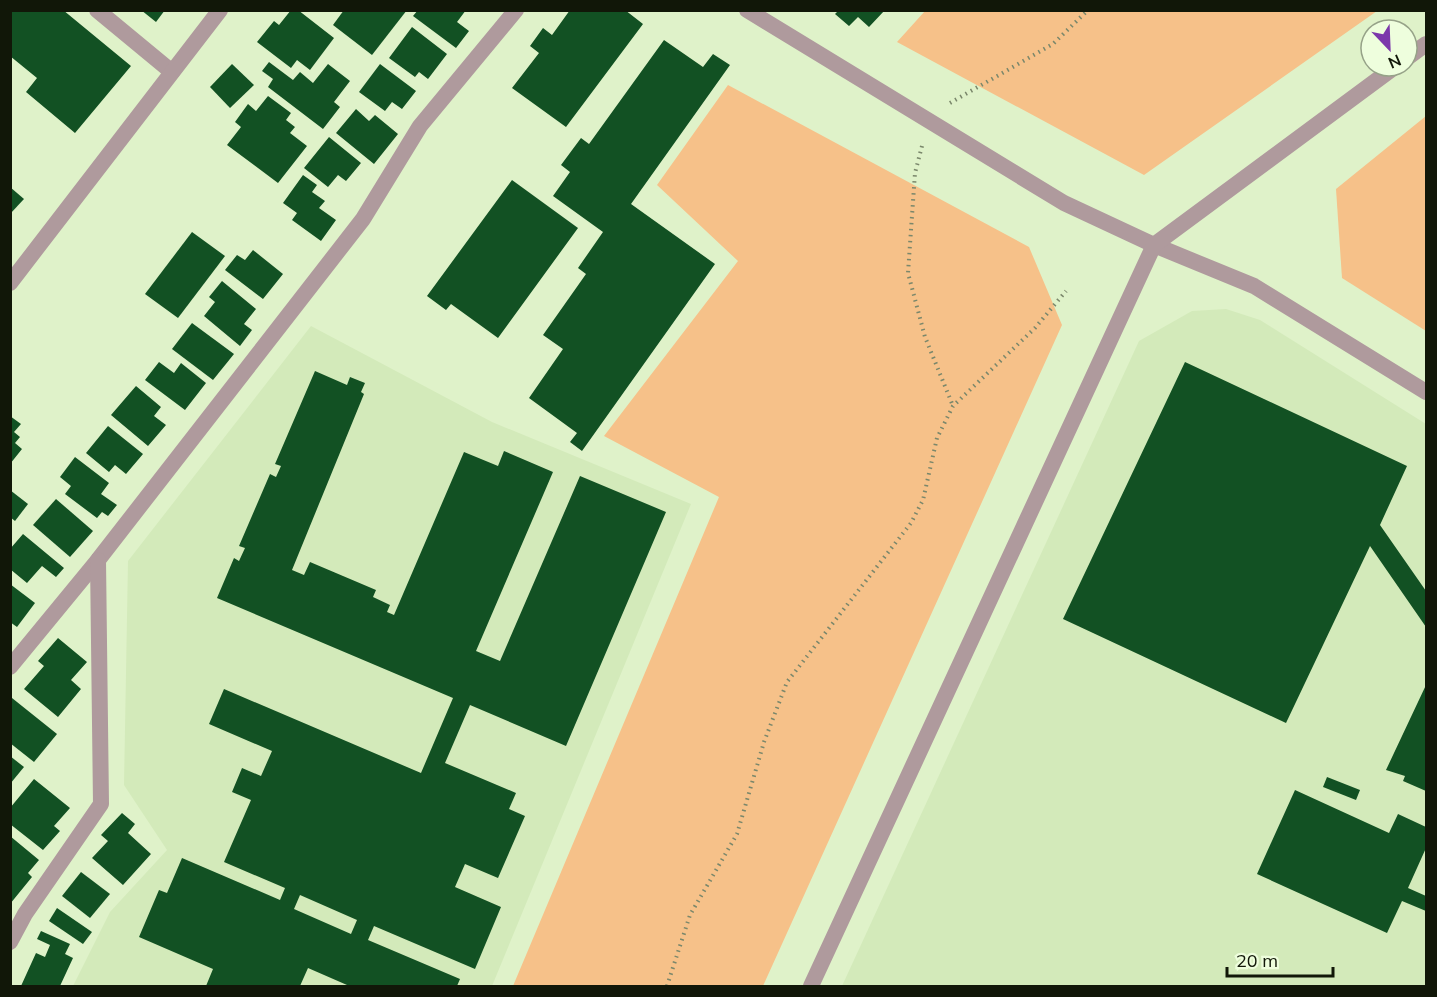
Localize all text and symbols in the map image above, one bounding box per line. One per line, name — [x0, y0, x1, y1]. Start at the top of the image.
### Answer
north arrow — [1359, 18, 1419, 78]
text: N — [1385, 50, 1404, 73]
scale bar — [1227, 940, 1334, 978]
text: 20 m — [1236, 949, 1278, 972]

